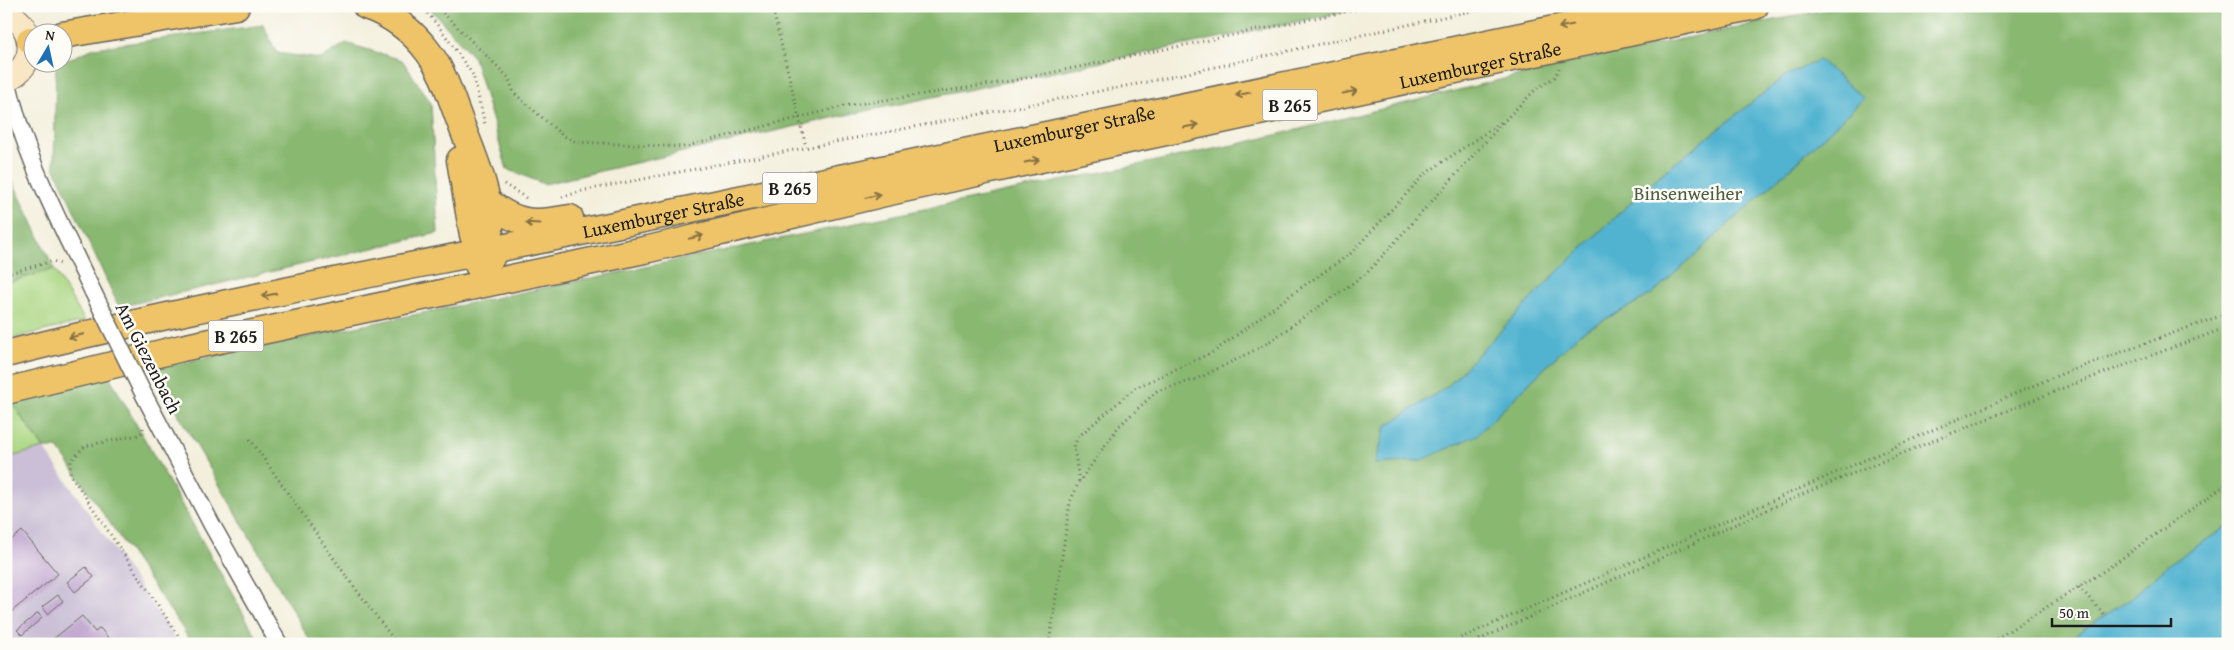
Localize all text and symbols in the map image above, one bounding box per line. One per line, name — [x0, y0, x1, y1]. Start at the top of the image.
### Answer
north arrow — [22, 22, 72, 72]
one-way arrow — [1558, 22, 1574, 31]
text: N — [44, 25, 57, 46]
street label: Luxemburger Straße — [1397, 34, 1564, 96]
one-way arrow — [1341, 87, 1357, 96]
one-way arrow — [1235, 90, 1251, 99]
road number: B 265 — [1262, 90, 1318, 120]
street label: Luxemburger Straße — [991, 98, 1158, 159]
one-way arrow — [1182, 121, 1198, 130]
one-way arrow — [1024, 156, 1040, 165]
road number: B 265 — [762, 172, 818, 204]
park label: Binsenweiher — [1634, 179, 1743, 207]
street label: Luxemburger Straße — [580, 184, 747, 245]
one-way arrow — [865, 191, 881, 200]
one-way arrow — [525, 218, 541, 227]
one-way arrow — [688, 232, 704, 241]
one-way arrow — [261, 291, 277, 300]
street label: Am Giezenbach — [109, 297, 189, 419]
road number: B 265 — [208, 321, 264, 352]
one-way arrow — [68, 332, 84, 341]
scale bar — [2052, 595, 2170, 627]
text: 50 m — [2059, 602, 2090, 623]

